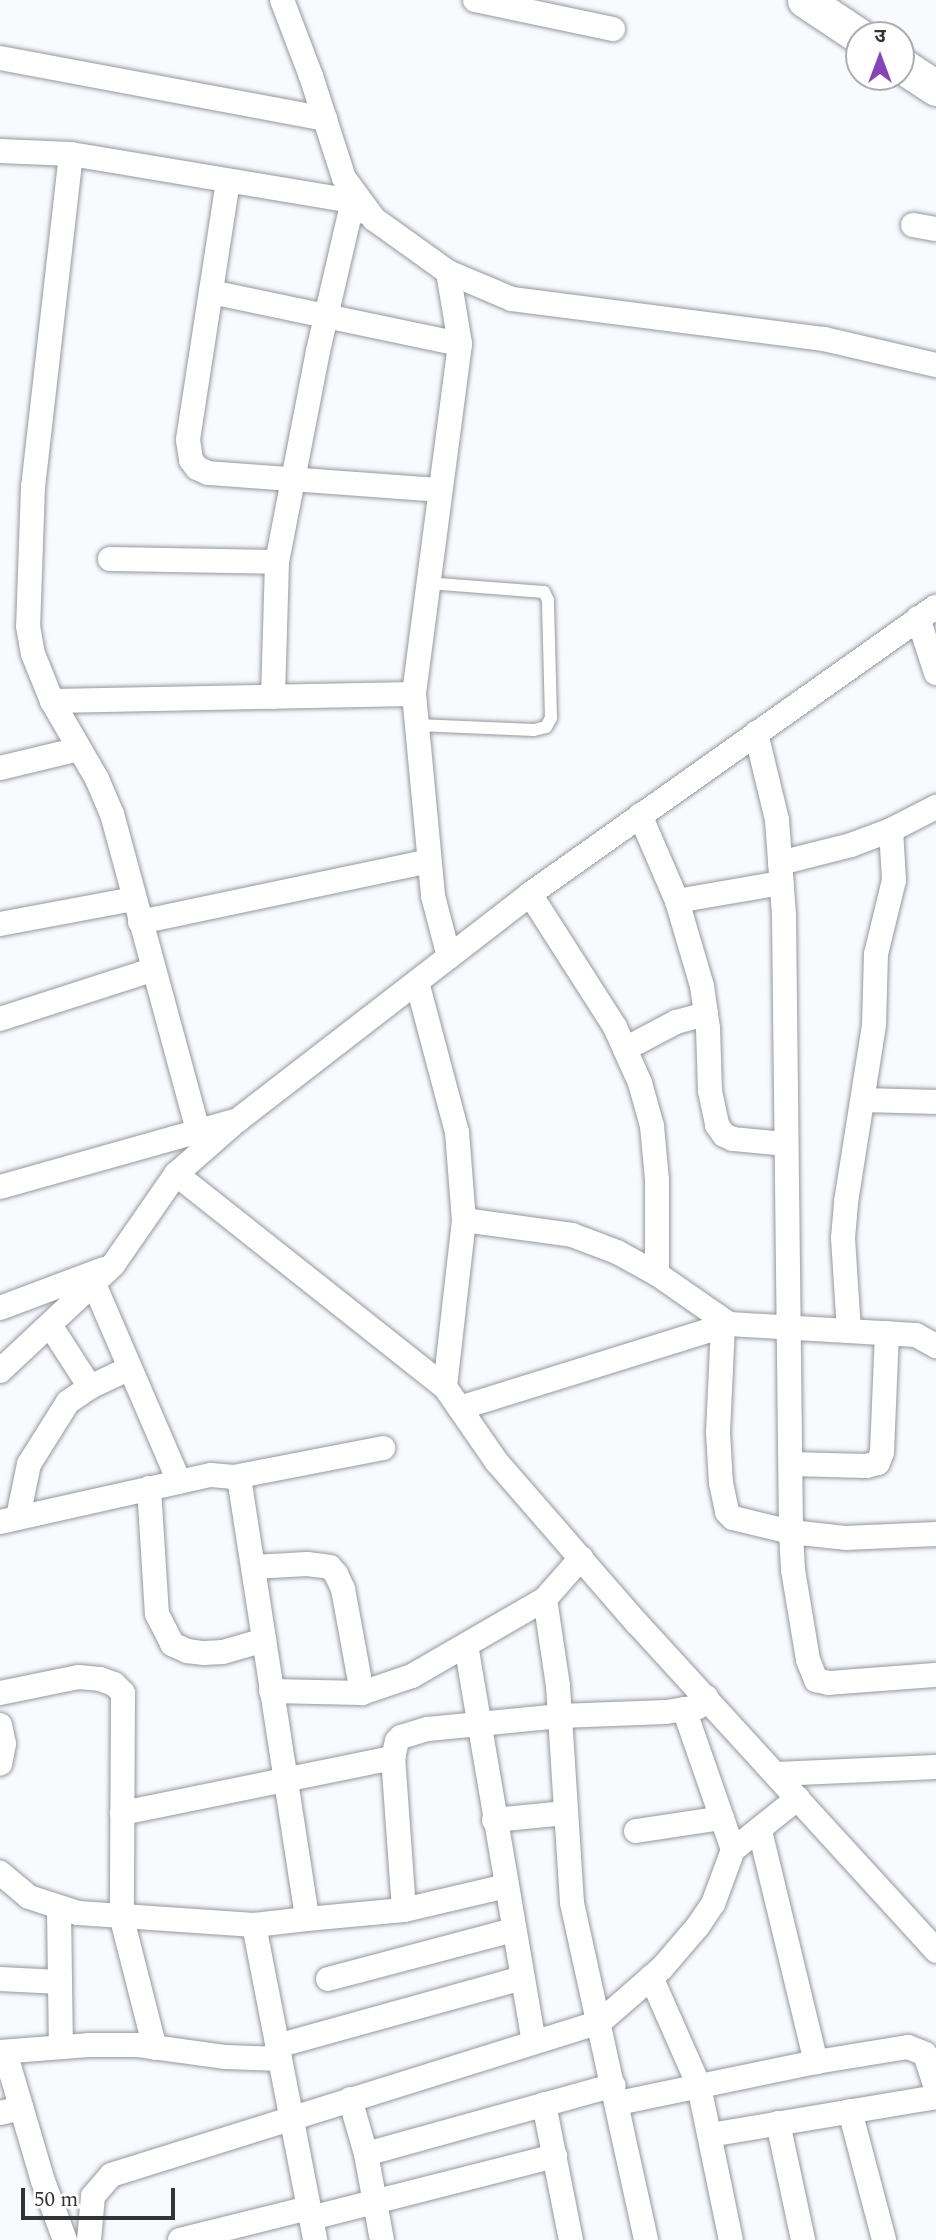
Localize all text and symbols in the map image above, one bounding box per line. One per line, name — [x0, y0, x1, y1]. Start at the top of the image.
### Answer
north arrow — [845, 21, 915, 91]
text: उ — [874, 22, 886, 51]
scale bar — [24, 2174, 178, 2218]
text: 50 m — [34, 2184, 78, 2216]

